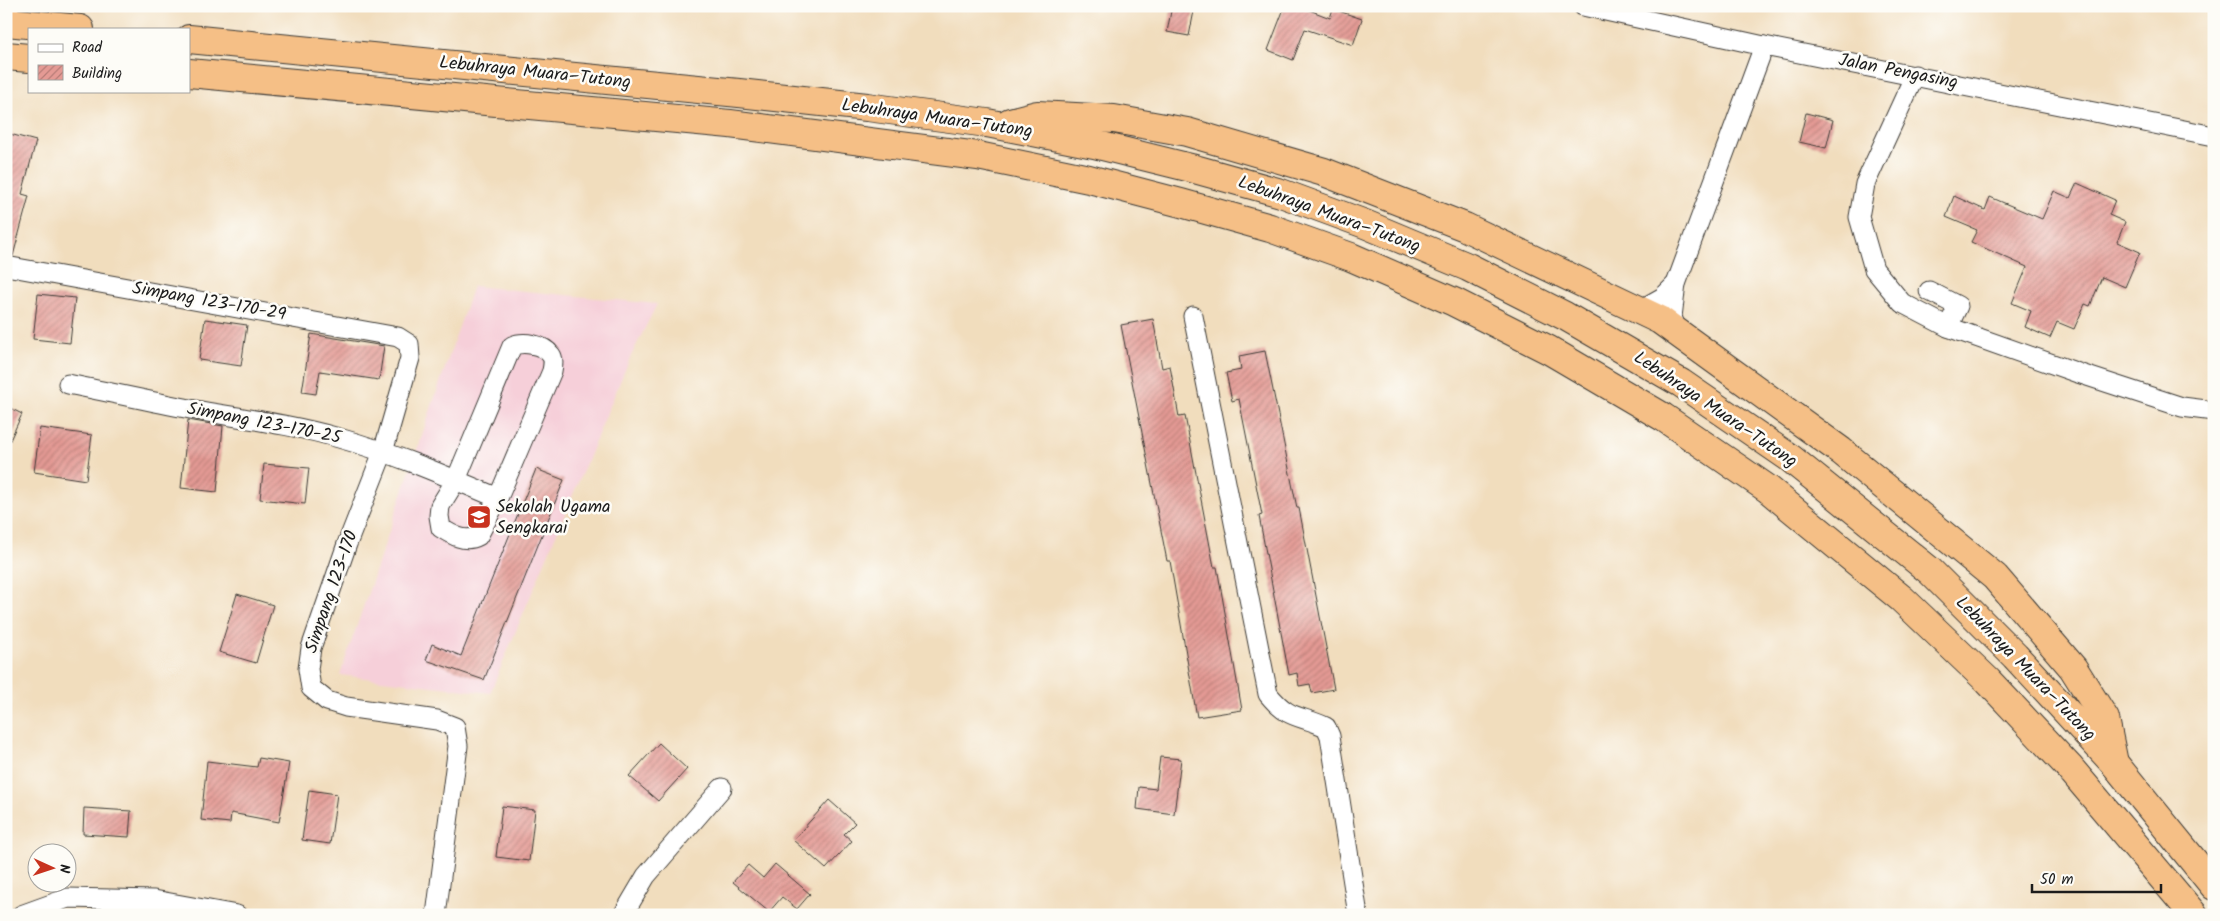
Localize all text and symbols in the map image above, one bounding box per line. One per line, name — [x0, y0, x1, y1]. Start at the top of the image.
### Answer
legend — [28, 28, 190, 92]
text: Road — [72, 36, 103, 60]
street label: Jalan Pengasing — [1836, 46, 1960, 98]
street label: Lebuhraya Muara–Tutong — [438, 49, 632, 97]
text: Building — [72, 62, 122, 86]
street label: Lebuhraya Muara–Tutong — [840, 91, 1034, 147]
street label: Lebuhraya Muara–Tutong — [1234, 168, 1424, 262]
street label: Simpang 123-170-29 — [130, 274, 288, 330]
street label: Lebuhraya Muara–Tutong — [1627, 344, 1803, 476]
street label: Simpang 123-170-25 — [184, 395, 345, 453]
place label: Sekolah Ugama Sengkarai — [496, 493, 611, 543]
school or university icon: Sekolah Ugama Sengkarai — [466, 504, 492, 530]
street label: Simpang 123-170 — [297, 527, 367, 657]
street label: Lebuhraya Muara–Tutong — [1948, 590, 2102, 748]
north arrow — [28, 844, 78, 894]
scale bar — [2032, 861, 2161, 893]
text: N — [53, 864, 75, 874]
text: 50 m — [2040, 868, 2074, 892]

